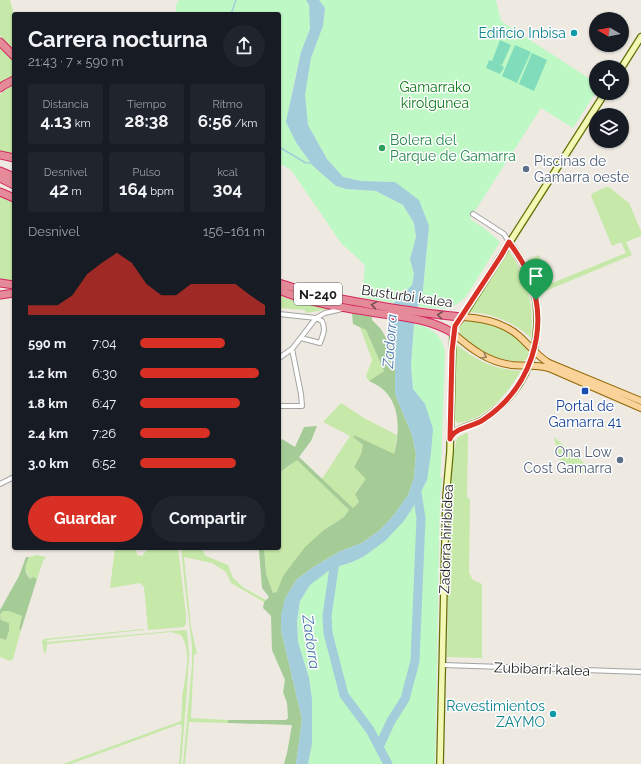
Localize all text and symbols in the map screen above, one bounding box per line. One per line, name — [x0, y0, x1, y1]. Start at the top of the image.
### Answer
north arrow — [589, 12, 629, 52]
map controls — [589, 12, 629, 148]
button: share — [223, 25, 265, 67]
place label: Edificio Inbisa — [479, 25, 566, 41]
text: Carrera nocturna — [28, 26, 208, 52]
marker: Edificio Inbisa — [569, 28, 579, 38]
text: 21:43 · 7 × 590 m — [28, 54, 123, 69]
button: locate — [589, 60, 629, 100]
park label: Gamarrako kirolgunea — [400, 79, 470, 111]
text: Distancia — [42, 98, 89, 111]
text: Tiempo — [127, 98, 166, 111]
text: Ritmo — [213, 98, 242, 111]
button: layers — [589, 108, 629, 148]
text: 4.13 — [40, 111, 72, 131]
text: 28:38 — [125, 111, 168, 131]
text: 6:56 — [198, 111, 232, 131]
text: km — [72, 117, 91, 130]
text: /km — [232, 117, 257, 130]
place label: Bolera del Parque de Gamarra — [390, 132, 516, 164]
marker: Bolera del Parque de Gamarra — [377, 143, 387, 153]
place label: Piscinas de Gamarra oeste — [534, 153, 629, 185]
marker: Piscinas de Gamarra oeste — [521, 164, 531, 174]
text: Desnivel — [44, 166, 87, 179]
text: Pulso — [132, 166, 161, 179]
text: kcal — [217, 166, 238, 179]
text: 42 — [49, 179, 69, 199]
text: 164 — [119, 179, 147, 199]
text: 304 — [213, 179, 242, 199]
text: m — [69, 185, 82, 198]
text: bpm — [147, 185, 174, 198]
text: Desnivel — [28, 224, 79, 239]
text: 156–161 m — [203, 224, 265, 239]
pin — [519, 259, 553, 300]
icon: arrive — [525, 265, 547, 287]
street label: Busturbi kalea — [360, 282, 454, 310]
road number: N-240 — [294, 283, 342, 305]
one-way arrow — [371, 301, 377, 310]
one-way arrow — [437, 311, 443, 320]
water label: Zadorra — [379, 313, 401, 370]
text: 590 m — [28, 336, 66, 351]
text: 7:04 — [92, 336, 116, 351]
one-way arrow — [480, 351, 487, 359]
text: 1.2 km — [28, 366, 67, 381]
text: 6:30 — [92, 366, 117, 381]
marker: Portal de Gamarra 41 — [580, 386, 590, 396]
text: 1.8 km — [28, 396, 68, 411]
text: 6:47 — [92, 396, 116, 411]
place label: Portal de Gamarra 41 — [549, 398, 621, 430]
text: 2.4 km — [28, 426, 68, 441]
text: 7:26 — [92, 426, 116, 441]
place label: Ona Low Cost Gamarra — [523, 444, 613, 476]
marker: Ona Low Cost Gamarra — [615, 455, 625, 465]
text: 3.0 km — [28, 456, 69, 471]
text: 6:52 — [92, 456, 116, 471]
street label: Zadorra hiribidea — [436, 484, 456, 594]
button: Guardar — [28, 496, 143, 542]
button: Compartir — [151, 496, 265, 542]
water label: Zadorra — [298, 613, 324, 670]
street label: Zubibarri kalea — [494, 659, 590, 679]
place label: Revestimientos ZAYMO — [446, 698, 545, 730]
marker: Revestimientos ZAYMO — [548, 709, 558, 719]

